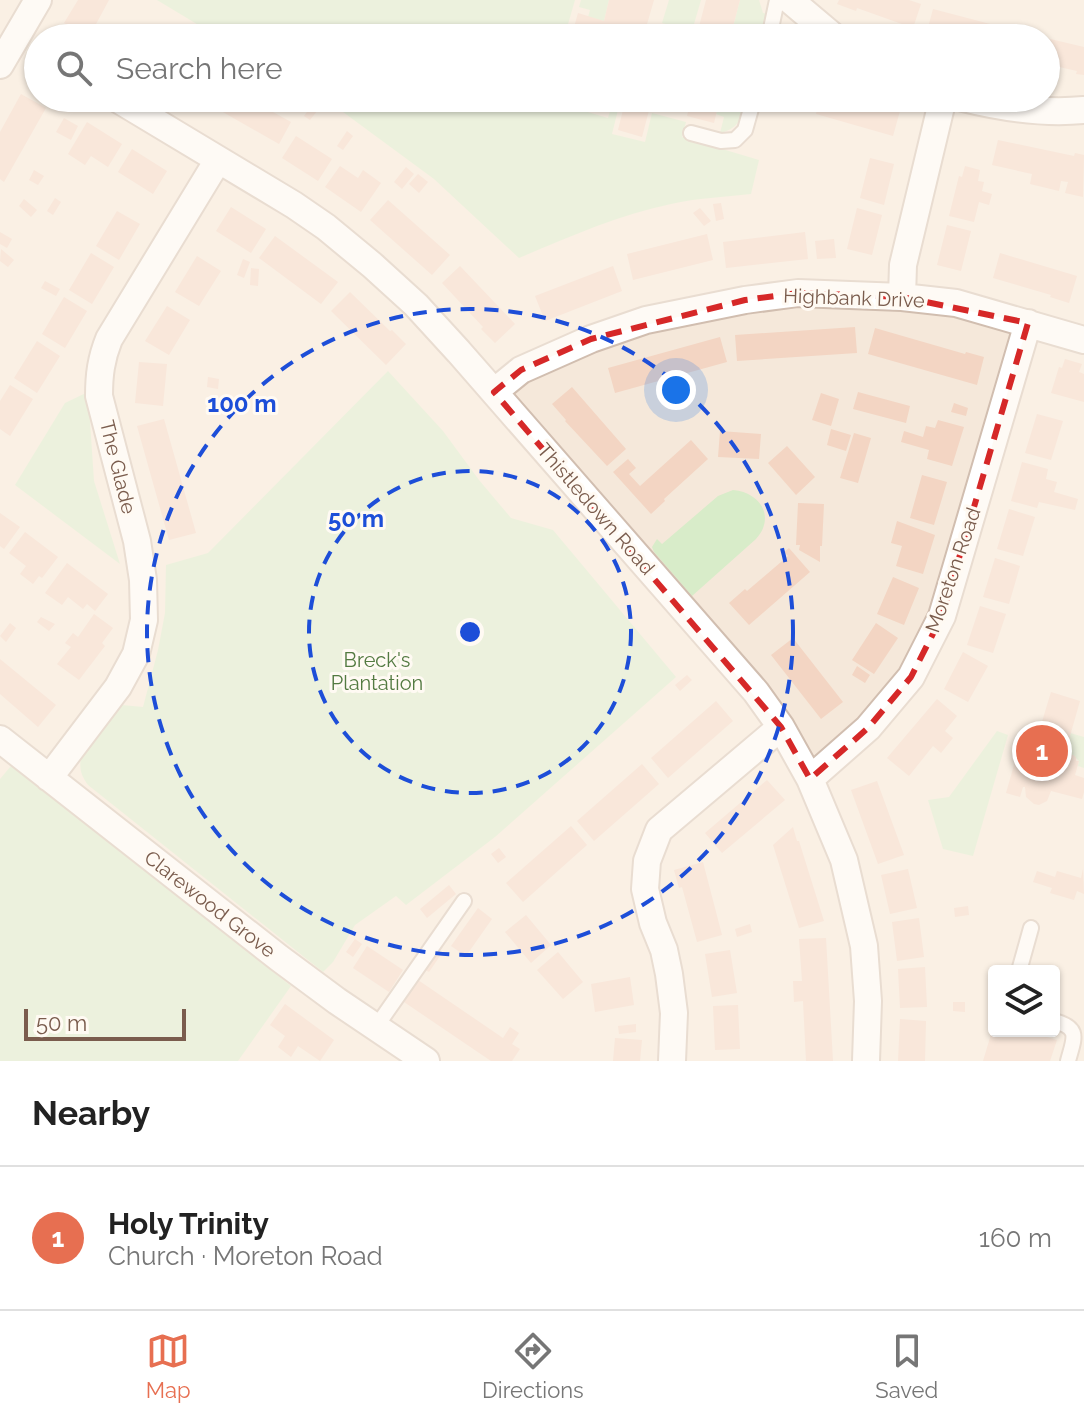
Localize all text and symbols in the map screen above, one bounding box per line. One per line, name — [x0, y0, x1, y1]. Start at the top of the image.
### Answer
search box — [24, 24, 1060, 112]
icon: search — [52, 46, 96, 90]
text: Search here — [116, 51, 283, 86]
street label: Highbank Drive — [783, 284, 925, 312]
your location — [656, 370, 696, 410]
text: 100 m — [207, 389, 277, 418]
street label: The Glade — [95, 418, 141, 517]
street label: Thistledown Road — [532, 438, 660, 580]
text: 50 m — [328, 504, 384, 533]
street label: Moreton Road — [920, 504, 986, 636]
centre of rings — [456, 618, 484, 646]
park label: Breck's Plantation — [331, 648, 423, 695]
pin: 1 — [1016, 721, 1068, 781]
street label: Clarewood Grove — [140, 845, 281, 963]
map controls — [988, 965, 1060, 1037]
button: layers — [988, 965, 1060, 1037]
scale bar — [24, 1005, 186, 1041]
text: 50 m — [36, 1010, 87, 1036]
text: Nearby — [32, 1093, 150, 1133]
text: Holy Trinity — [108, 1206, 269, 1241]
text: 1 — [52, 1223, 64, 1253]
text: 160 m — [979, 1223, 1052, 1253]
text: Church · Moreton Road — [108, 1241, 383, 1271]
tab: Map — [146, 1329, 191, 1403]
tab: Directions — [482, 1329, 584, 1403]
tab: Saved — [875, 1329, 938, 1403]

